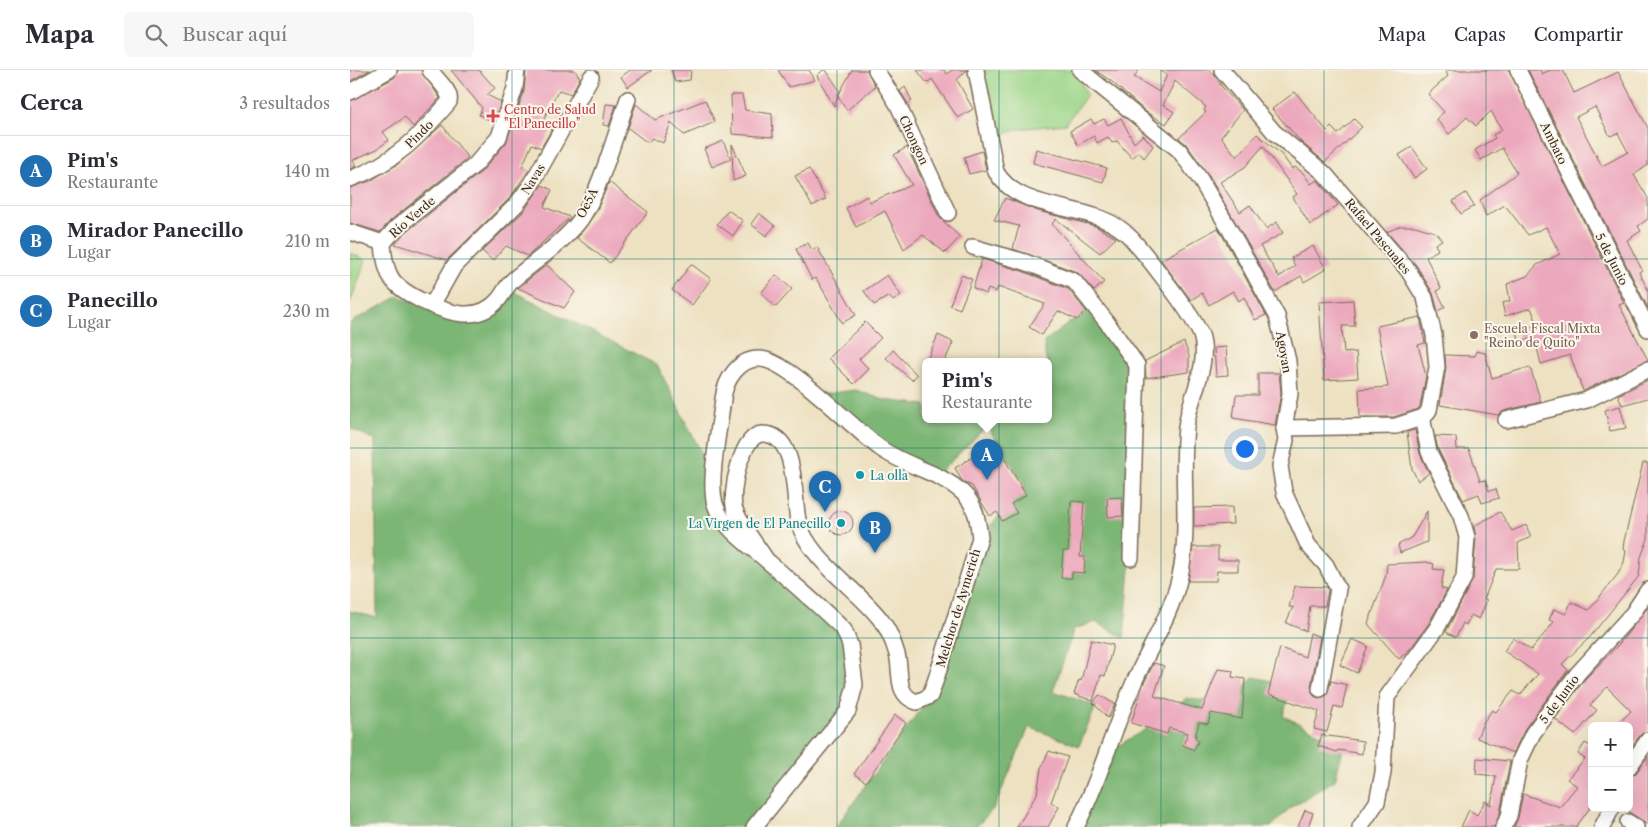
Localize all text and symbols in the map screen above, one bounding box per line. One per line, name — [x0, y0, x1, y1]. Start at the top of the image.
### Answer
search box — [124, 12, 474, 57]
text: Mapa — [25, 20, 94, 49]
icon: search — [142, 21, 170, 49]
text: Buscar aquí — [182, 23, 287, 46]
text: Mapa — [1378, 24, 1426, 46]
text: Capas — [1454, 24, 1506, 46]
text: Compartir — [1534, 24, 1623, 46]
text: Cerca — [20, 90, 83, 115]
text: 3 resultados — [239, 93, 330, 113]
place label: Centro de Salud "El Panecillo" — [504, 102, 597, 131]
marker: Centro de Salud "El Panecillo" — [486, 109, 500, 123]
street label: Chongon — [896, 113, 932, 168]
street label: Pindo — [402, 117, 436, 151]
street label: Ambato — [1537, 118, 1571, 167]
text: Pim's — [67, 149, 118, 172]
text: A — [30, 161, 42, 181]
text: 140 m — [285, 161, 330, 181]
street label: Navas — [518, 161, 548, 197]
text: Restaurante — [67, 172, 158, 192]
street label: Oe5A — [573, 184, 601, 221]
street label: Río Verde — [386, 193, 438, 241]
street label: Rafael Pascuales — [1342, 195, 1414, 277]
text: Mirador Panecillo — [67, 219, 243, 242]
street label: 5 de Junio — [1592, 230, 1632, 288]
text: B — [30, 231, 42, 251]
text: 210 m — [285, 231, 330, 251]
text: Lugar — [67, 242, 111, 262]
text: Panecillo — [67, 289, 158, 312]
text: C — [30, 301, 42, 321]
text: 230 m — [283, 301, 330, 321]
text: Lugar — [67, 312, 111, 332]
place label: Escuela Fiscal Mixta "Reino de Quito" — [1484, 321, 1601, 350]
street label: Agoyan — [1273, 329, 1295, 375]
marker: Escuela Fiscal Mixta "Reino de Quito" — [1468, 329, 1480, 341]
popup — [922, 358, 1052, 423]
text: Pim's — [941, 369, 993, 392]
text: Restaurante — [941, 392, 1033, 412]
your location — [1232, 436, 1258, 462]
pin: A — [971, 439, 1003, 480]
place label: La olla — [870, 468, 909, 483]
marker: La olla — [854, 469, 866, 481]
pin: C — [809, 471, 841, 512]
pin: B — [859, 512, 891, 553]
place label: La Virgen de El Panecillo — [688, 516, 831, 531]
marker: La Virgen de El Panecillo — [835, 517, 847, 529]
street label: Melchor de Aymerich — [933, 546, 983, 669]
street label: 5 de Junio — [1536, 672, 1582, 726]
map controls — [1588, 722, 1633, 812]
button: + — [1588, 722, 1633, 767]
button: − — [1588, 767, 1633, 812]

